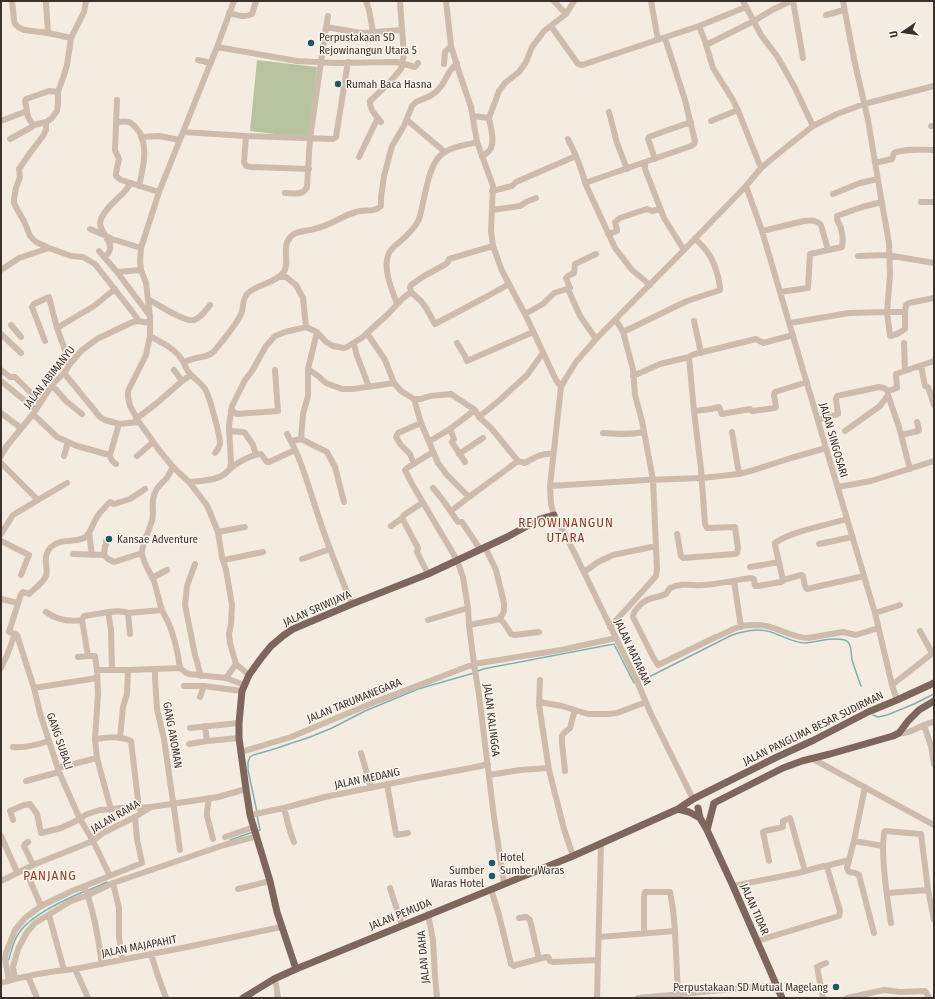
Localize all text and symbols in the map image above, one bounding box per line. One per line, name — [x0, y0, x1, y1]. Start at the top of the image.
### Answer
north arrow — [883, 12, 923, 52]
text: U — [887, 30, 901, 39]
place label: Perpustakaan SD Rejowinangun Utara 5 — [319, 31, 417, 57]
marker: Perpustakaan SD Rejowinangun Utara 5 — [306, 38, 316, 48]
place label: Rumah Baca Hasna — [346, 78, 432, 91]
marker: Rumah Baca Hasna — [333, 79, 343, 89]
street label: JALAN ABIMANYU — [21, 344, 78, 411]
street label: JALAN SINGOSARI — [817, 401, 850, 479]
district label: REJOWINANGUN UTARA — [518, 515, 614, 545]
place label: Kansae Adventure — [117, 533, 198, 546]
marker: Kansae Adventure — [104, 534, 114, 544]
street label: JALAN SRIWIJAYA — [281, 588, 353, 629]
street label: JALAN MATARAM — [612, 617, 654, 688]
street label: JALAN TARUMANEGARA — [305, 676, 403, 725]
street label: JALAN KALINGGA — [481, 683, 502, 757]
street label: JALAN PANGLIMA BESAR SUDIRMAN — [741, 689, 886, 768]
street label: GANG ANOMAN — [160, 701, 185, 769]
street label: GANG SUBALI — [44, 711, 75, 771]
street label: JALAN MEDANG — [333, 765, 401, 792]
street label: JALAN RAMA — [89, 797, 142, 836]
place label: Hotel Sumber Waras — [500, 851, 564, 877]
marker: Hotel Sumber Waras — [487, 858, 497, 868]
place label: Sumber Waras Hotel — [430, 864, 484, 890]
district label: PANJANG — [23, 868, 77, 883]
marker: Sumber Waras Hotel — [487, 871, 497, 881]
street label: JALAN TIDAR — [737, 882, 772, 937]
street label: JALAN PEMUDA — [367, 896, 433, 933]
street label: JALAN DAHA — [415, 930, 432, 984]
street label: JALAN MAJAPAHIT — [100, 933, 179, 960]
place label: Perpustakaan SD Mutual Magelang — [673, 981, 829, 994]
marker: Perpustakaan SD Mutual Magelang — [831, 982, 841, 992]

